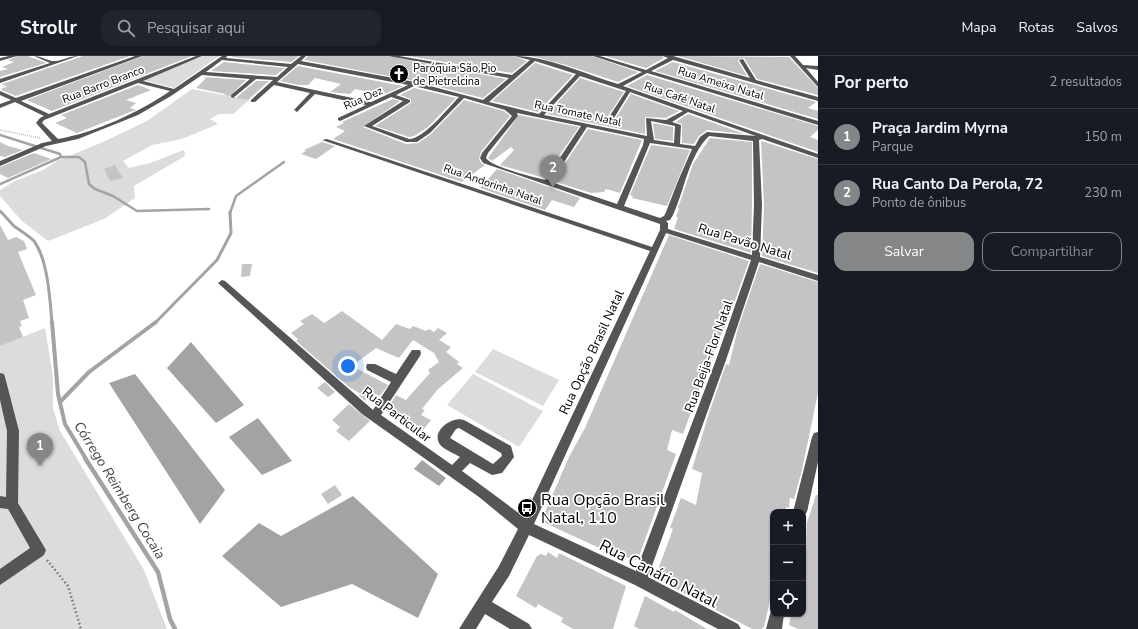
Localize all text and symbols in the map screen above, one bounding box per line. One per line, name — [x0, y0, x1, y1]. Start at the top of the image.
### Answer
search box — [101, 10, 381, 46]
text: Strollr — [20, 15, 77, 41]
icon: search — [115, 17, 137, 39]
text: Pesquisar aqui — [147, 18, 245, 38]
text: Mapa — [961, 18, 996, 37]
text: Rotas — [1018, 18, 1054, 37]
text: Salvos — [1076, 18, 1118, 37]
place label: Paróquia São Pio de Pietrelcina — [413, 61, 496, 89]
street label: Rua Barro Branco — [60, 62, 146, 107]
church icon: Paróquia São Pio de Pietrelcina — [388, 63, 410, 85]
street label: Rua Ameixa Natal — [676, 63, 766, 104]
text: Por perto — [834, 71, 909, 94]
text: 2 resultados — [1050, 73, 1122, 91]
street label: Rua Café Natal — [642, 78, 718, 117]
street label: Rua Dez — [341, 83, 385, 114]
street label: Rua Tomate Natal — [533, 97, 624, 130]
text: Praça Jardim Myrna — [872, 118, 1008, 138]
text: 1 — [843, 128, 851, 146]
text: 150 m — [1084, 128, 1122, 146]
text: Parque — [872, 138, 913, 156]
pin: 2 — [540, 155, 566, 188]
street label: Rua Andorinha Natal — [441, 161, 545, 209]
text: Rua Canto Da Perola, 72 — [872, 174, 1043, 194]
text: 2 — [843, 184, 851, 202]
text: 230 m — [1084, 184, 1122, 202]
text: Ponto de ônibus — [872, 194, 966, 212]
street label: Rua Pavão Natal — [696, 219, 794, 265]
button: Salvar — [834, 232, 974, 271]
button: Compartilhar — [982, 232, 1122, 271]
street label: Rua Opção Brasil Natal — [555, 287, 629, 418]
street label: Rua Beija-Flor Natal — [680, 298, 738, 415]
your location — [338, 356, 358, 376]
street label: Rua Particular — [358, 383, 435, 447]
water label: Córrego Reimberg Cocaia — [69, 418, 170, 563]
pin: 1 — [27, 433, 53, 466]
place label: Rua Opção Brasil Natal, 110 — [541, 489, 665, 529]
bus stop icon: Rua Opção Brasil Natal, 110 — [516, 497, 538, 519]
map controls — [770, 509, 806, 617]
button: + — [770, 509, 806, 545]
street label: Rua Canário Natal — [595, 534, 722, 613]
button: − — [770, 545, 806, 581]
button: locate — [770, 581, 806, 617]

